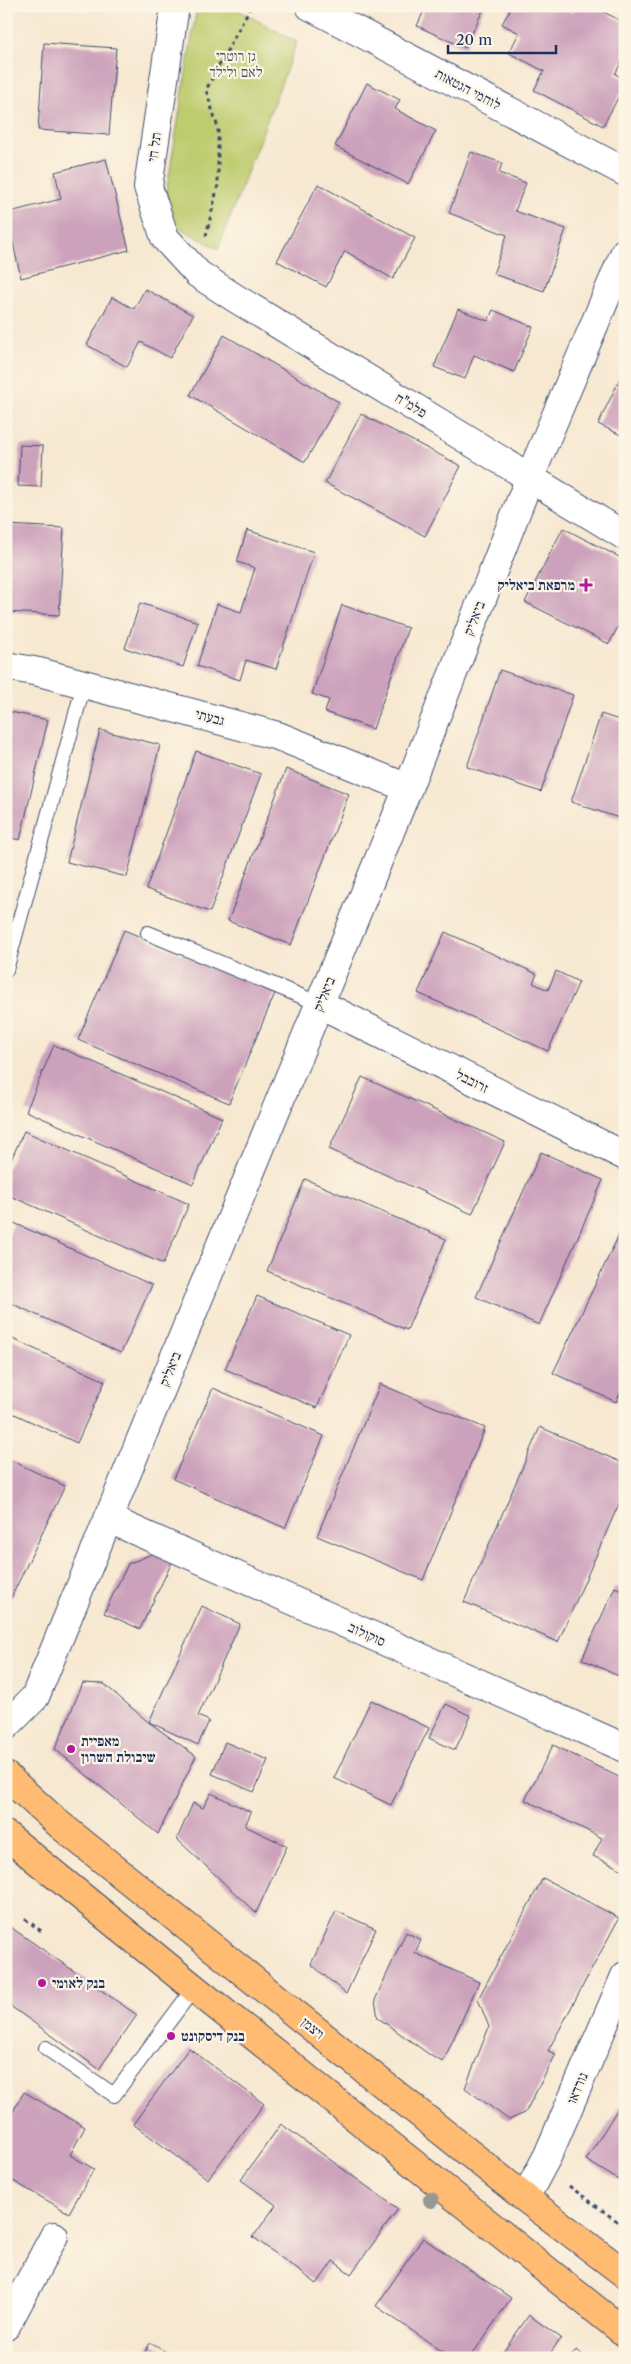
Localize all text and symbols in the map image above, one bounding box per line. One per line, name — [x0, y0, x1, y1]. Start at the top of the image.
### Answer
scale bar — [448, 22, 556, 54]
text: 20 m — [456, 30, 492, 49]
park label: גן רוטרי לאם ולילד — [209, 47, 263, 81]
street label: לוחמי הגטאות — [432, 64, 504, 114]
street label: תל חי — [143, 131, 165, 163]
street label: פלמ"ח — [392, 389, 430, 421]
place label: מרפאת ביאליק — [497, 576, 575, 594]
marker: מרפאת ביאליק — [579, 578, 593, 592]
street label: ביאליק — [459, 598, 489, 638]
street label: גבעתי — [193, 704, 227, 730]
street label: ביאליק — [309, 974, 339, 1014]
street label: זרובבל — [453, 1065, 491, 1097]
street label: ביאליק — [155, 1349, 185, 1389]
street label: סוקולוב — [345, 1618, 389, 1650]
place label: מאפיית שיבולת השרון — [81, 1732, 156, 1766]
marker: מאפיית שיבולת השרון — [65, 1743, 77, 1755]
place label: בנק לאומי — [52, 1974, 105, 1992]
marker: בנק לאומי — [36, 1977, 48, 1989]
street label: ויצמן — [298, 2013, 328, 2043]
place label: בנק דיסקונט — [181, 2027, 245, 2045]
marker: בנק דיסקונט — [165, 2030, 177, 2042]
street label: נורדאו — [562, 2069, 592, 2107]

